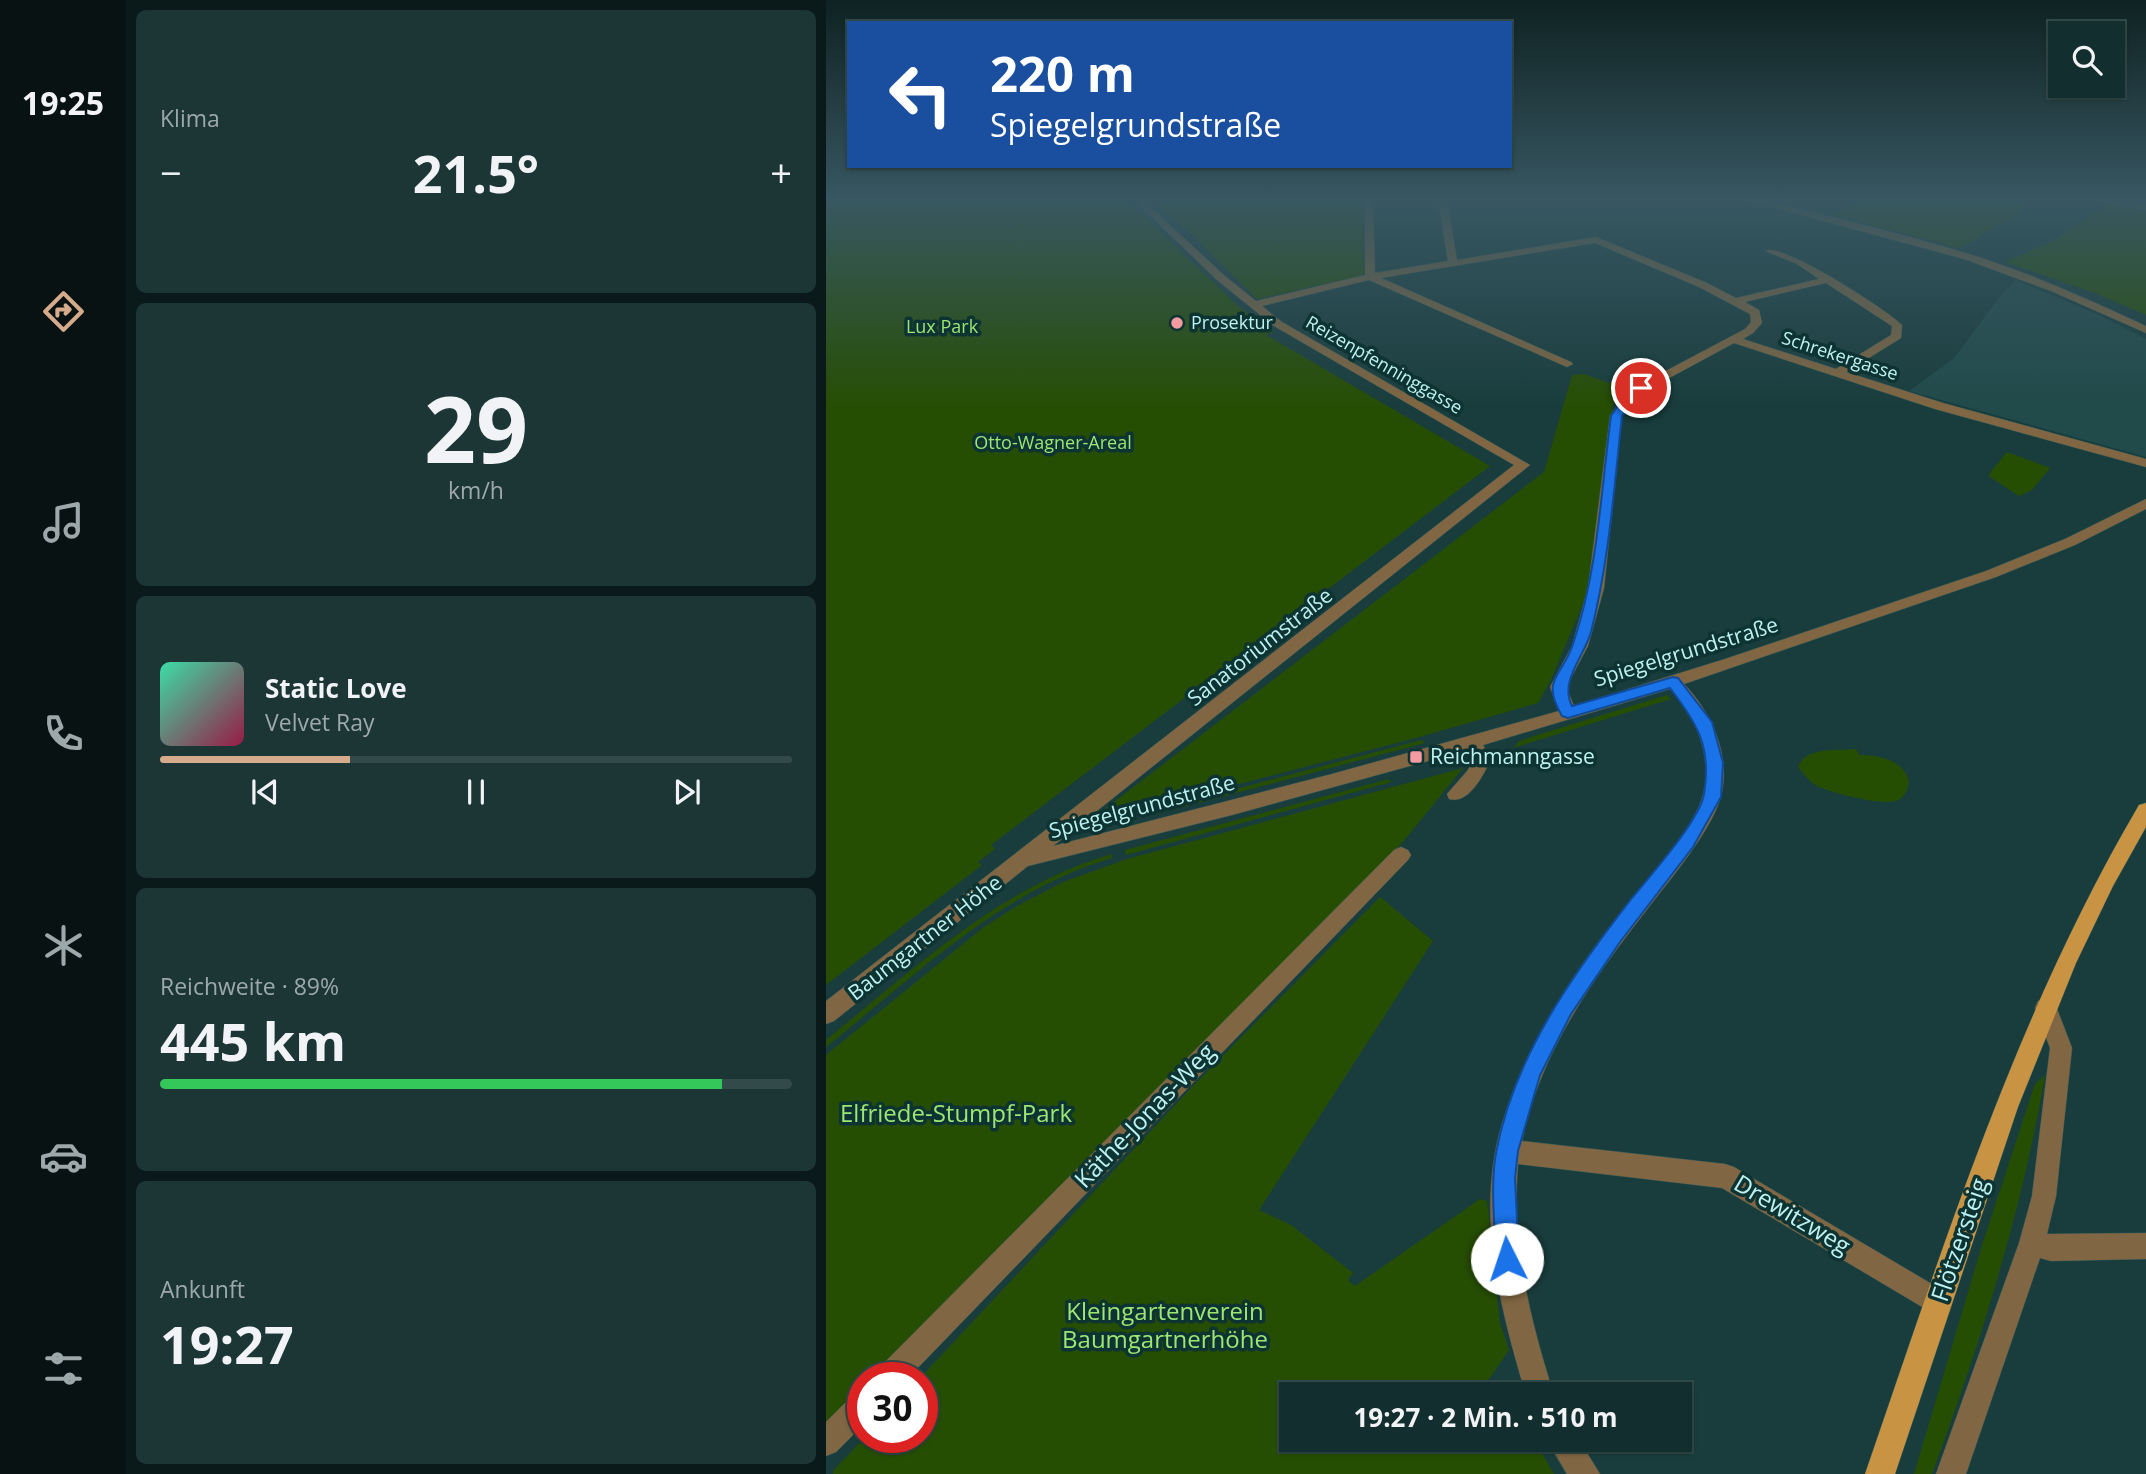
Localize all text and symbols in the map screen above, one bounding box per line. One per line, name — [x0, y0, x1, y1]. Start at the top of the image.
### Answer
map controls — [2048, 21, 2125, 98]
button: search — [2048, 21, 2125, 98]
text: 220 m — [990, 40, 1135, 106]
icon: left — [875, 49, 966, 140]
text: 19:25 — [22, 81, 104, 124]
text: Klima — [160, 102, 220, 134]
text: Spiegelgrundstraße — [990, 103, 1281, 146]
text: 21.5° — [413, 137, 539, 208]
text: − — [160, 146, 182, 198]
text: + — [770, 146, 792, 198]
icon: directions — [39, 287, 88, 336]
street label: Reizenpfenninggasse — [1302, 309, 1467, 419]
place label: Prosektur — [1191, 310, 1274, 334]
park label: Lux Park — [906, 314, 979, 338]
marker: Prosektur — [1169, 315, 1185, 331]
street label: Schrekergasse — [1779, 325, 1902, 385]
pin — [1611, 358, 1671, 418]
text: 29 — [424, 366, 528, 490]
icon: arrive — [1622, 369, 1660, 407]
park label: Otto-Wagner-Areal — [974, 430, 1132, 454]
text: km/h — [448, 474, 504, 506]
icon: music — [39, 498, 88, 547]
street label: Sanatoriumstraße — [1181, 581, 1338, 712]
street label: Spiegelgrundstraße — [1590, 610, 1781, 692]
text: Static Love — [265, 670, 407, 706]
text: Velvet Ray — [265, 706, 375, 738]
icon: phone — [39, 709, 88, 758]
place label: Reichmanngasse — [1430, 742, 1595, 770]
marker: Reichmanngasse — [1408, 749, 1424, 765]
street label: Spiegelgrundstraße — [1046, 768, 1238, 844]
icon: previous — [246, 773, 284, 811]
icon: pause — [457, 773, 495, 811]
icon: next — [668, 773, 706, 811]
street label: Baumgartner Höhe — [842, 868, 1007, 1006]
icon: climate — [39, 921, 88, 970]
text: Reichweite · 89% — [160, 970, 339, 1002]
text: 445 km — [160, 1005, 346, 1076]
street label: Käthe-Jonas-Weg — [1066, 1035, 1222, 1194]
park label: Elfriede-Stumpf-Park — [840, 1096, 1072, 1129]
icon: car — [39, 1132, 88, 1181]
street label: Drewitzweg — [1728, 1166, 1857, 1261]
street label: Flötzersteig — [1922, 1173, 1995, 1306]
position arrow — [1470, 1222, 1544, 1296]
text: Ankunft — [160, 1273, 245, 1305]
park label: Kleingartenverein Baumgartnerhöhe — [1062, 1294, 1268, 1355]
text: 19:27 — [160, 1308, 294, 1379]
icon: filters — [39, 1344, 88, 1393]
speed limit sign: 30 — [847, 1362, 938, 1453]
text: 19:27 · 2 Min. · 510 m — [1353, 1399, 1618, 1435]

